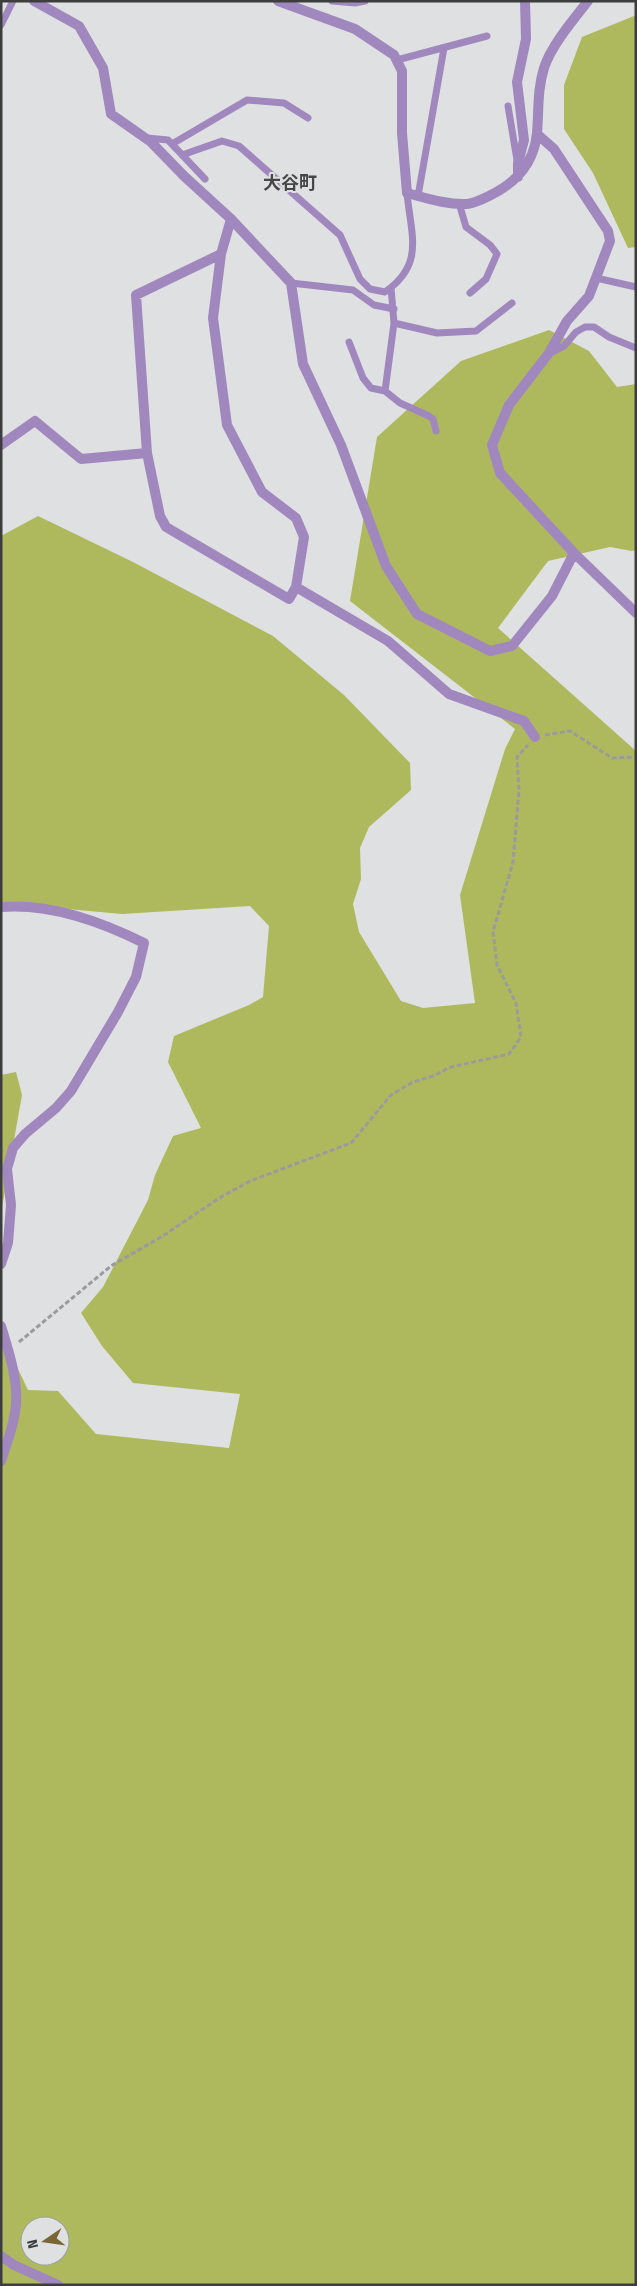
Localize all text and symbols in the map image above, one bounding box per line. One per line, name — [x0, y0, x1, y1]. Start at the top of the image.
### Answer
district label: 大谷町 — [263, 172, 317, 194]
north arrow — [20, 2216, 70, 2266]
text: N — [24, 2238, 42, 2250]

